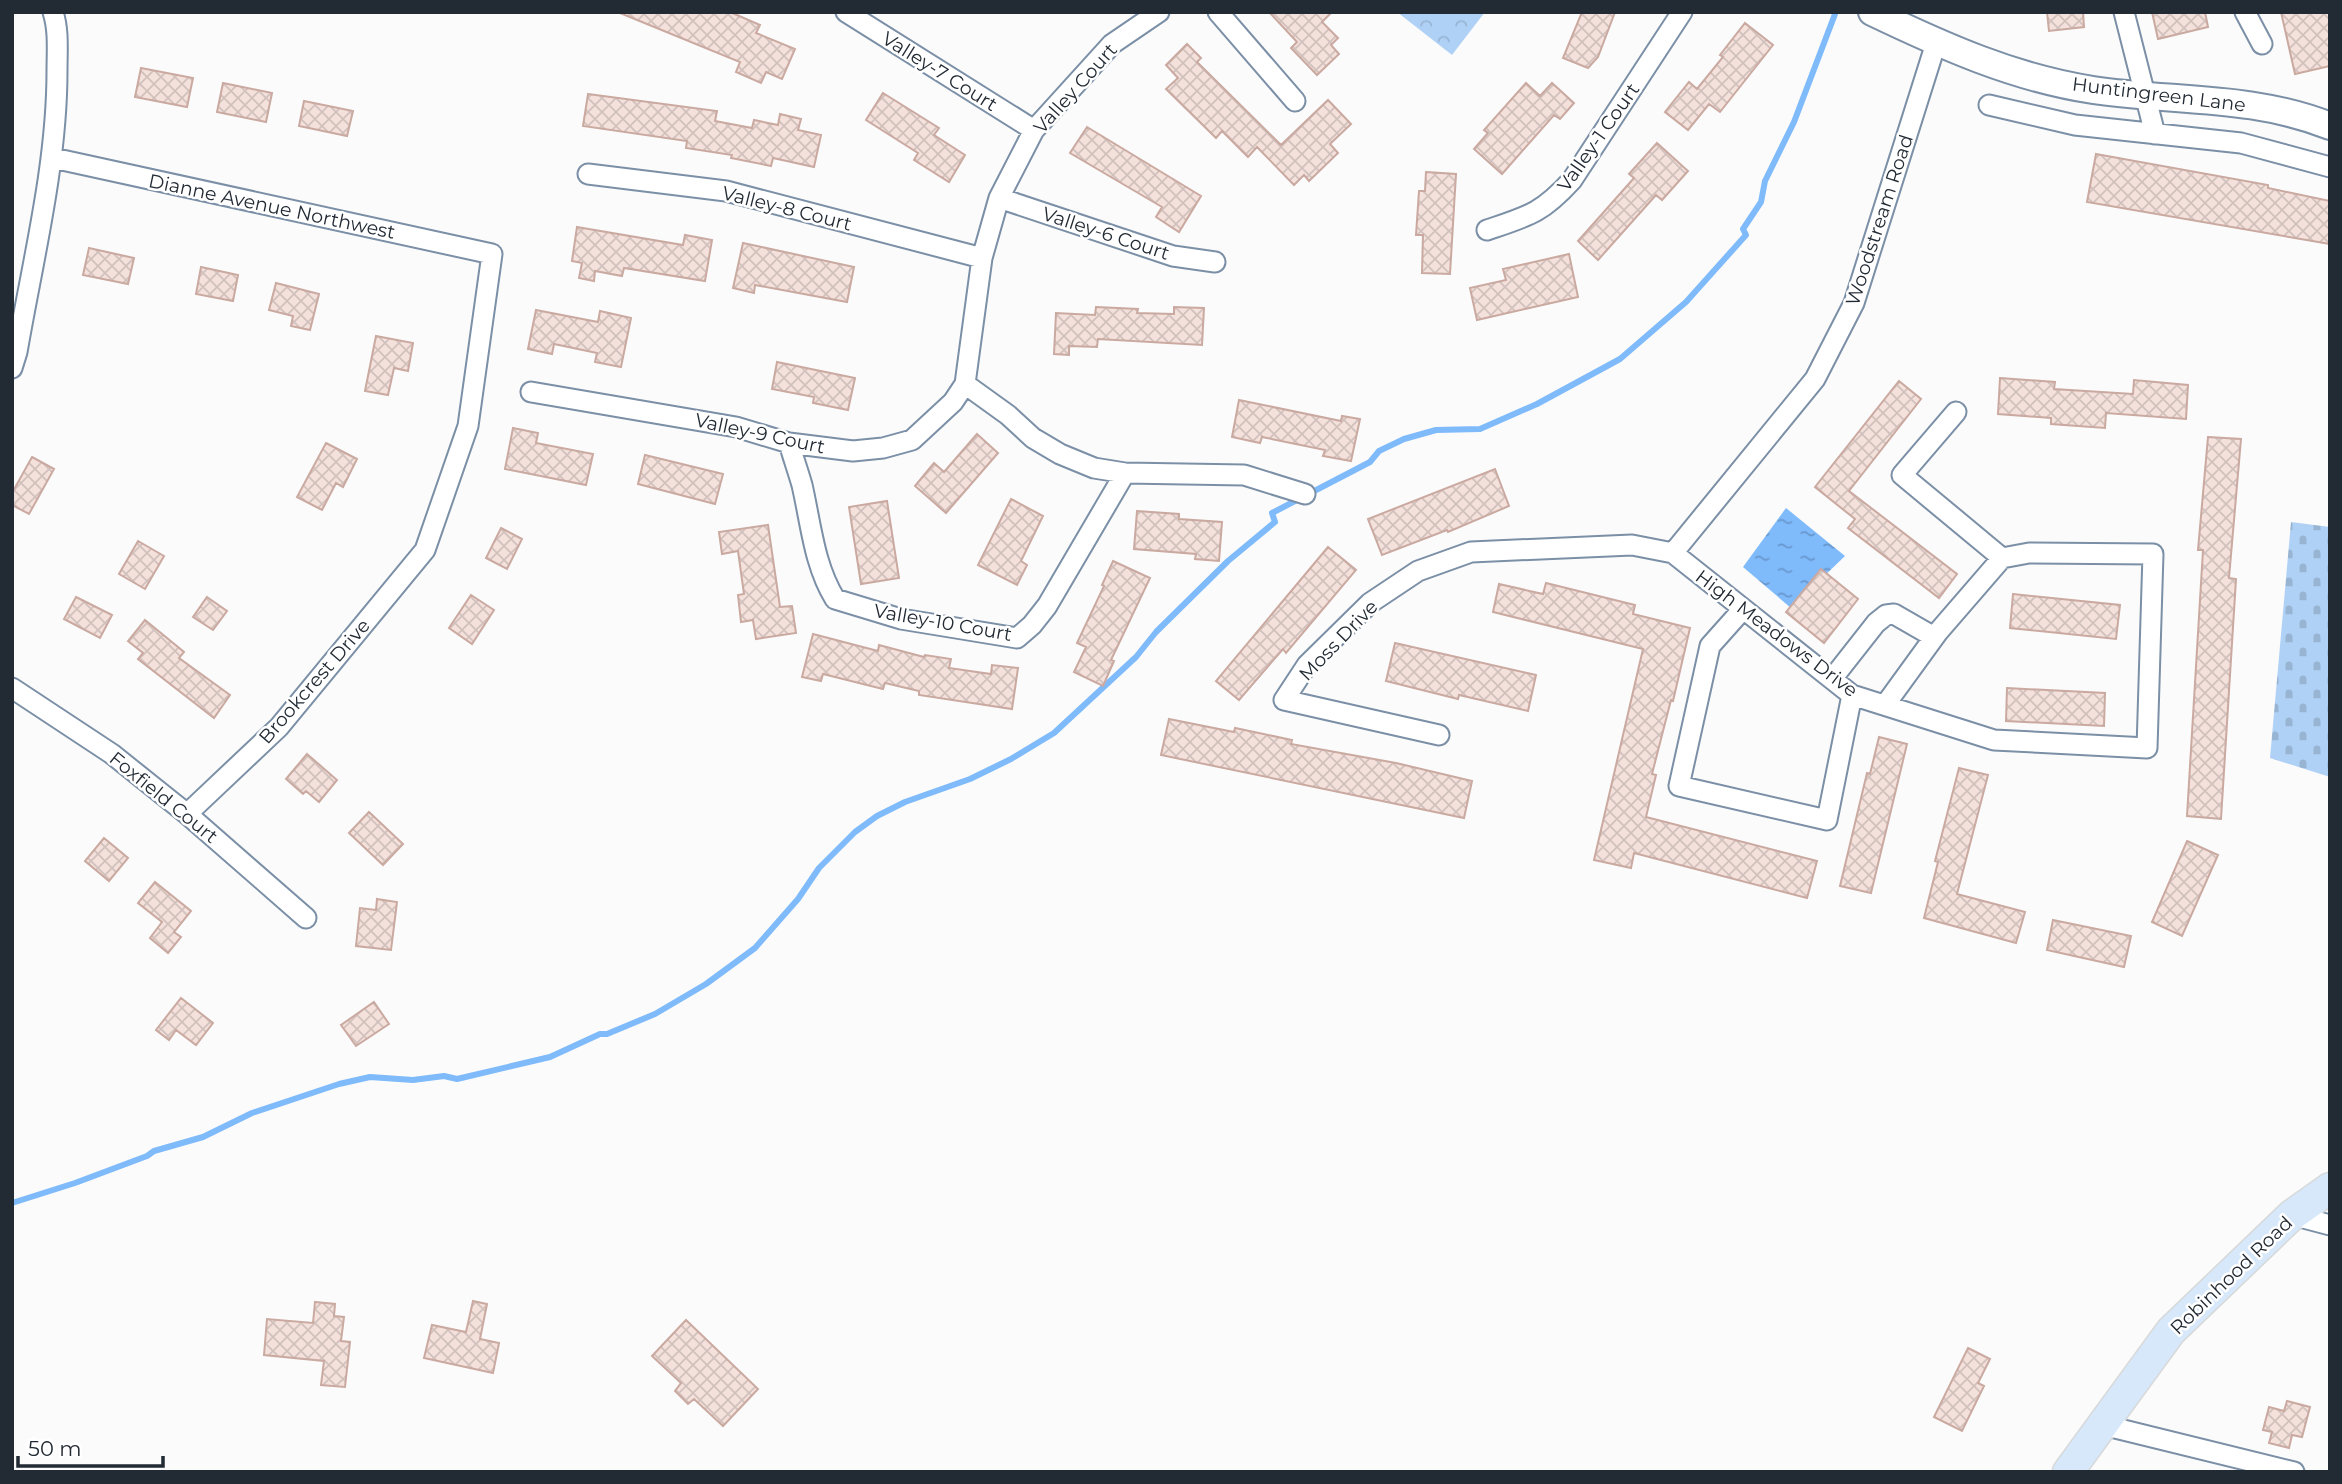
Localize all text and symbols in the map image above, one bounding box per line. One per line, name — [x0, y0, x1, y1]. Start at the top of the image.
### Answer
street label: Valley-7 Court — [878, 27, 1002, 116]
street label: Valley Court — [1029, 38, 1122, 138]
street label: Huntingreen Lane — [2071, 72, 2247, 117]
street label: Valley-1 Court — [1553, 78, 1644, 196]
street label: Woodstream Road — [1841, 132, 1918, 309]
street label: Dianne Avenue Northwest — [147, 169, 397, 244]
street label: Valley-8 Court — [720, 181, 854, 236]
street label: Valley-6 Court — [1039, 202, 1173, 265]
street label: Valley-9 Court — [693, 408, 827, 459]
street label: High Meadows Drive — [1691, 565, 1862, 702]
street label: Moss Drive — [1294, 595, 1383, 686]
street label: Valley-10 Court — [872, 599, 1014, 646]
street label: Brookcrest Drive — [254, 614, 375, 748]
street label: Foxfield Court — [105, 747, 223, 848]
street label: Robinhood Road — [2166, 1211, 2297, 1339]
scale bar — [18, 1424, 163, 1468]
text: 50 m — [28, 1436, 82, 1461]

